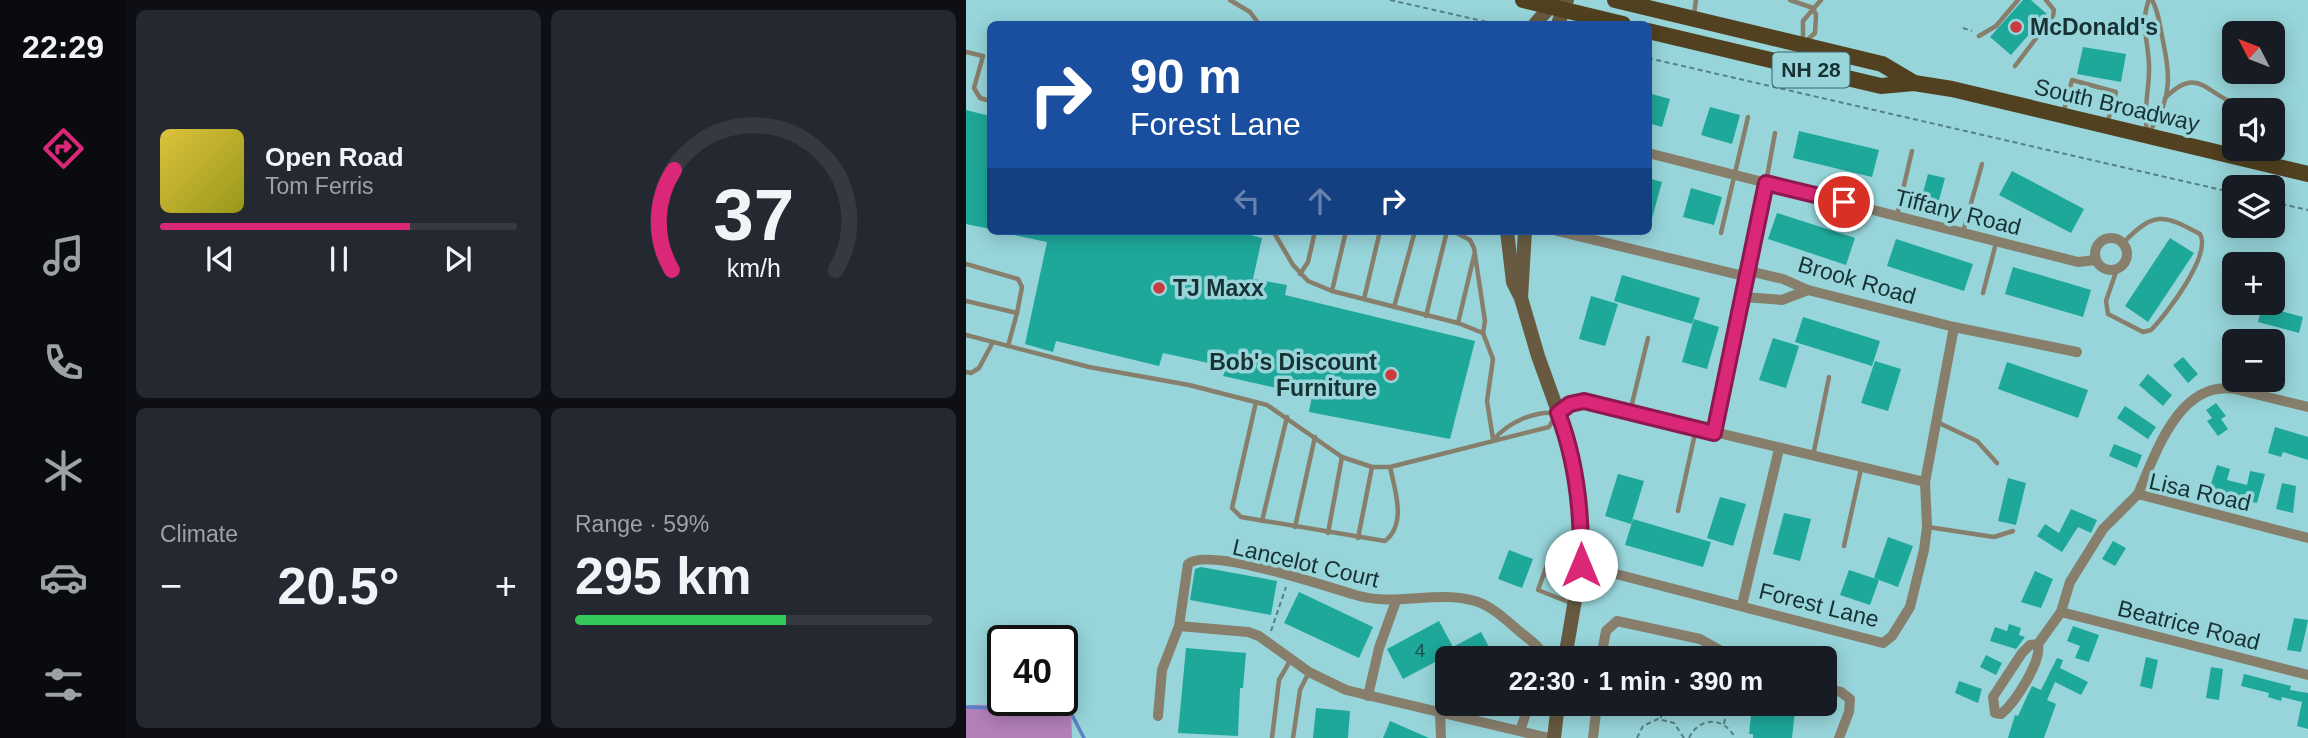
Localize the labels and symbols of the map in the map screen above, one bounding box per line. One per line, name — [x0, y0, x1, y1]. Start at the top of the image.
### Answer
place label: McDonald's — [2030, 14, 2158, 40]
marker: McDonald's — [2008, 19, 2024, 35]
north arrow — [2222, 21, 2286, 84]
road number: NH 28 — [1772, 52, 1850, 88]
street label: South Broadway — [2032, 73, 2203, 137]
pin — [1814, 172, 1874, 232]
street label: Tiffany Road — [1892, 184, 2024, 240]
street label: Brook Road — [1795, 251, 1919, 309]
place label: TJ Maxx — [1173, 275, 1264, 301]
marker: TJ Maxx — [1151, 280, 1167, 296]
place label: Bob's Discount Furniture — [1209, 349, 1377, 401]
marker: Bob's Discount Furniture — [1383, 367, 1399, 383]
street label: Lisa Road — [2147, 468, 2253, 516]
position arrow — [1544, 528, 1618, 602]
street label: Lancelot Court — [1230, 534, 1382, 593]
street label: Forest Lane — [1756, 578, 1882, 632]
street label: Beatrice Road — [2115, 595, 2263, 655]
speed limit sign: 40 — [987, 625, 1078, 716]
house number: 4 — [1415, 640, 1426, 661]

